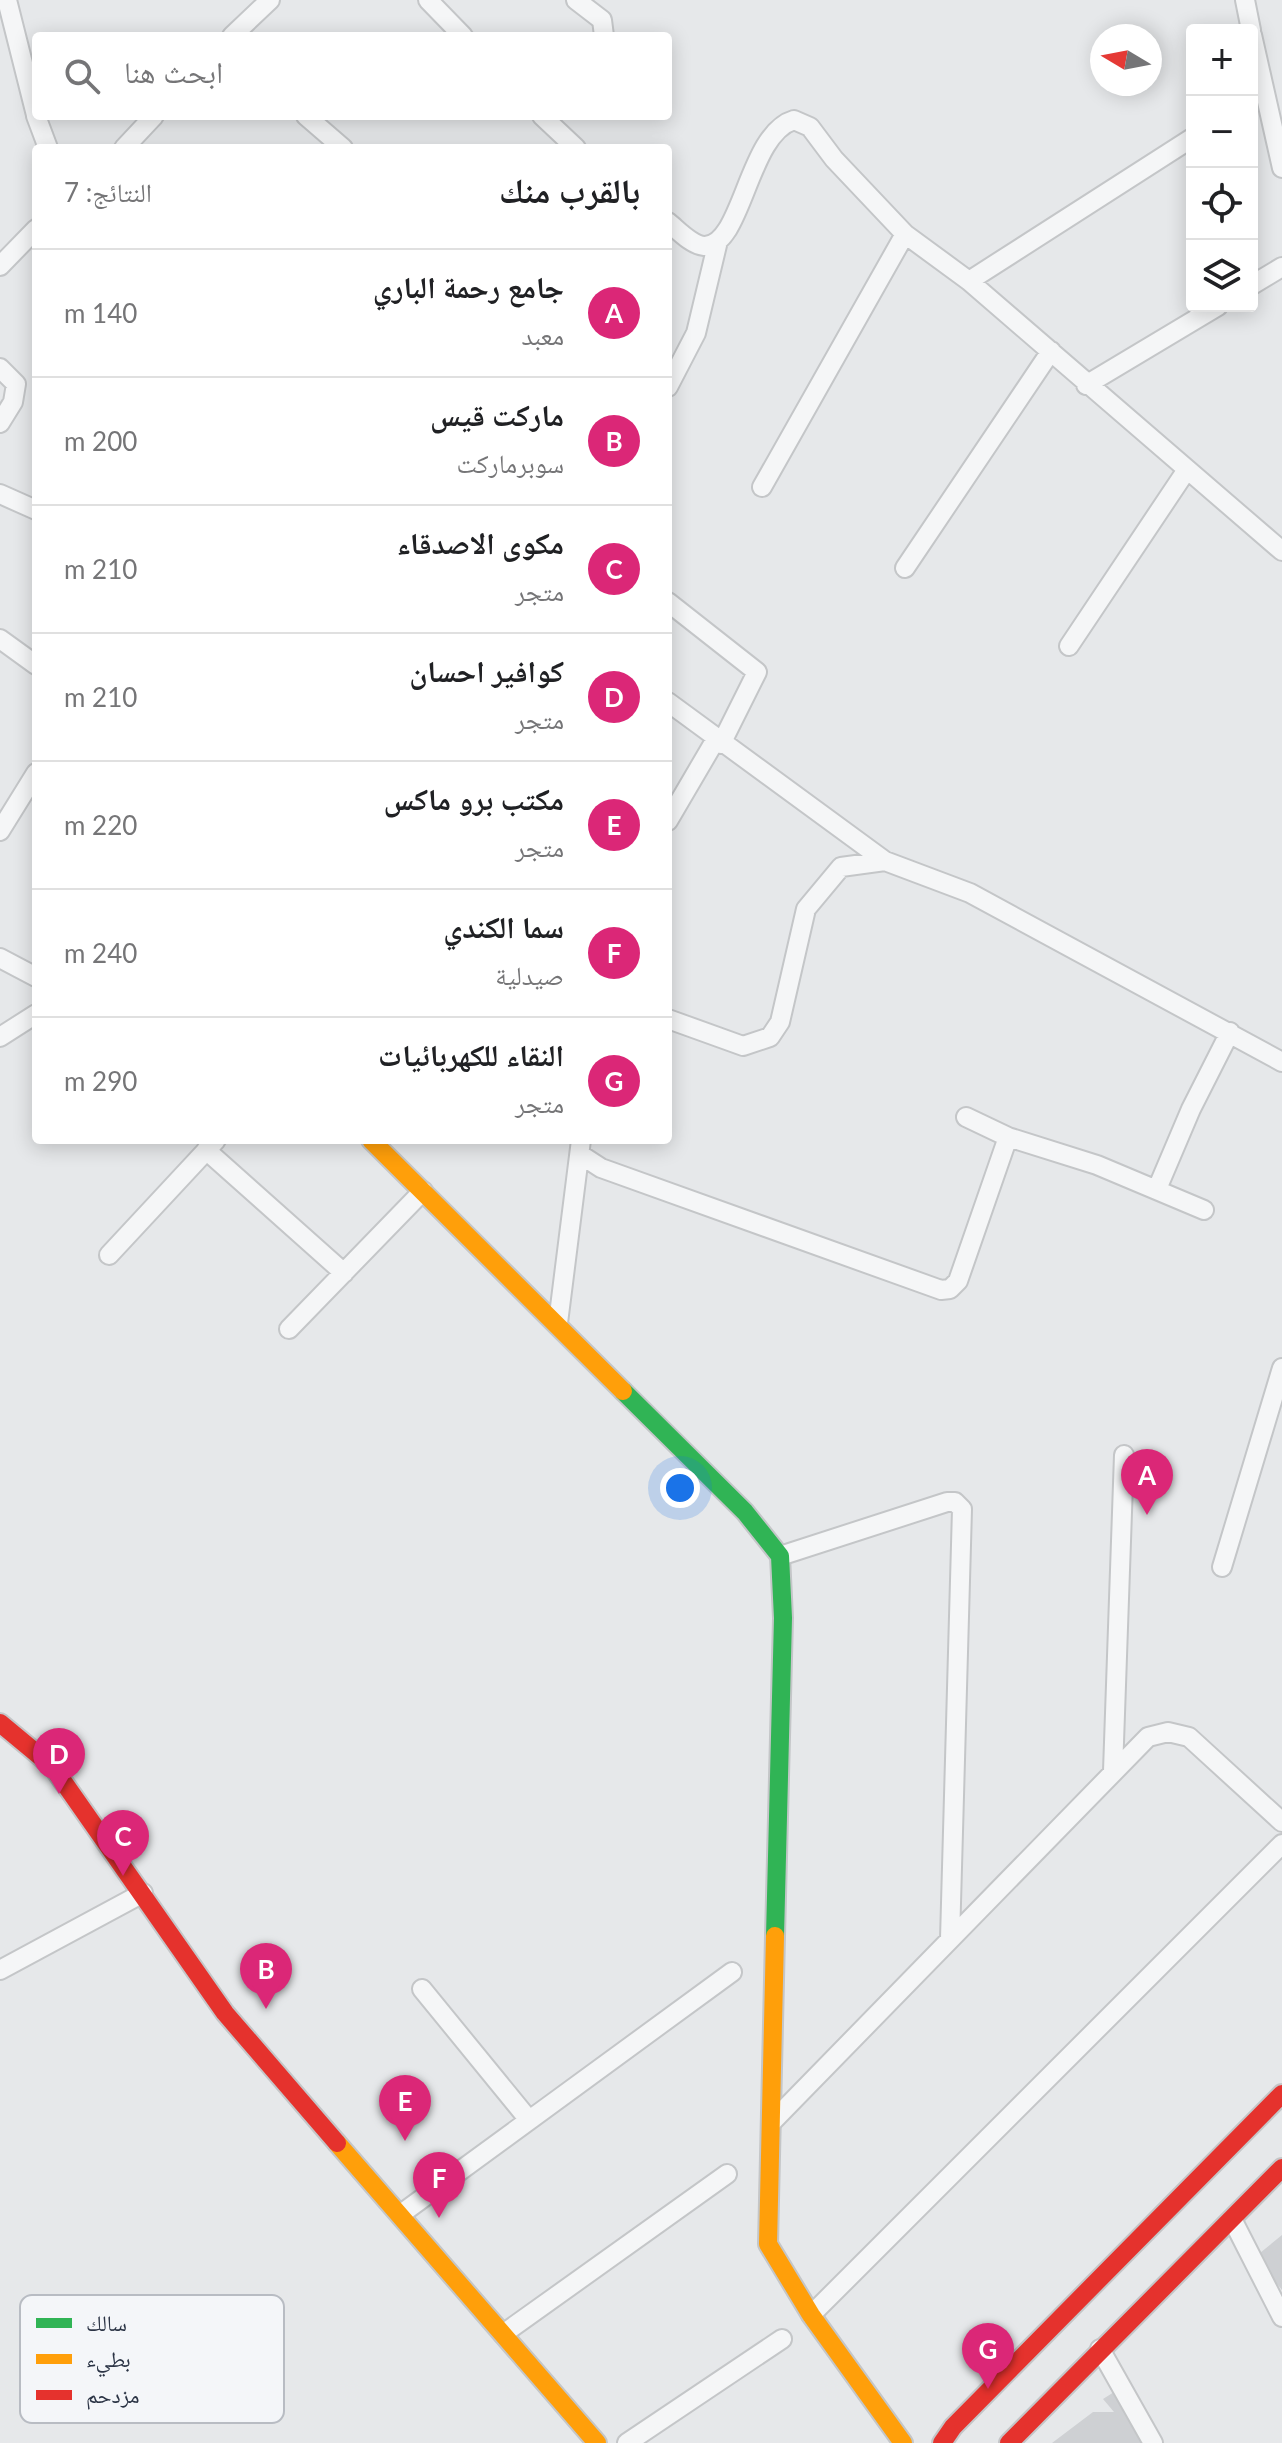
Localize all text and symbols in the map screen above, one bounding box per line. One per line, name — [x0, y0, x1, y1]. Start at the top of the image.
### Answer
north arrow — [1090, 24, 1162, 96]
map controls — [1186, 24, 1258, 312]
button: + — [1186, 24, 1258, 96]
search box — [32, 32, 672, 120]
text: ابحث هنا — [124, 53, 223, 89]
icon: search — [60, 54, 104, 98]
button: − — [1186, 96, 1258, 168]
button: locate — [1186, 168, 1258, 240]
text: بالقرب منك — [499, 169, 640, 210]
text: النتائج: 7 — [64, 176, 152, 208]
button: layers — [1186, 240, 1258, 312]
text: جامع رحمة الباري — [373, 268, 564, 304]
text: 140 m — [64, 297, 137, 329]
text: A — [605, 297, 623, 329]
text: معبد — [521, 319, 564, 351]
text: ماركت قيس — [430, 396, 564, 432]
text: 200 m — [64, 425, 137, 457]
text: B — [605, 425, 623, 457]
text: سوبرماركت — [457, 447, 564, 479]
text: مكوى الاصدقاء — [396, 524, 564, 560]
text: 210 m — [64, 553, 137, 585]
text: C — [605, 553, 623, 585]
text: متجر — [515, 575, 564, 607]
text: كوافير احسان — [409, 652, 564, 688]
text: 210 m — [64, 681, 137, 713]
text: D — [604, 681, 624, 713]
text: متجر — [515, 703, 564, 735]
text: مكتب برو ماكس — [384, 780, 564, 816]
text: 220 m — [64, 809, 137, 841]
text: E — [607, 809, 621, 841]
text: متجر — [515, 831, 564, 863]
text: سما الكندي — [443, 908, 564, 944]
text: 240 m — [64, 937, 137, 969]
text: F — [607, 937, 621, 969]
text: صيدلية — [495, 959, 564, 991]
text: النقاء للكهربائيات — [378, 1036, 564, 1072]
text: 290 m — [64, 1065, 137, 1097]
text: G — [605, 1065, 623, 1097]
text: متجر — [515, 1087, 564, 1119]
pin: A — [1121, 1449, 1173, 1515]
your location — [660, 1468, 700, 1508]
pin: D — [33, 1728, 85, 1794]
pin: C — [97, 1810, 149, 1876]
pin: B — [240, 1943, 292, 2009]
pin: E — [379, 2075, 431, 2141]
pin: F — [413, 2152, 465, 2218]
legend — [20, 2295, 284, 2423]
text: سالك — [86, 2309, 127, 2336]
pin: G — [962, 2323, 1014, 2389]
text: بطيء — [86, 2345, 131, 2377]
text: مزدحم — [86, 2381, 140, 2410]

